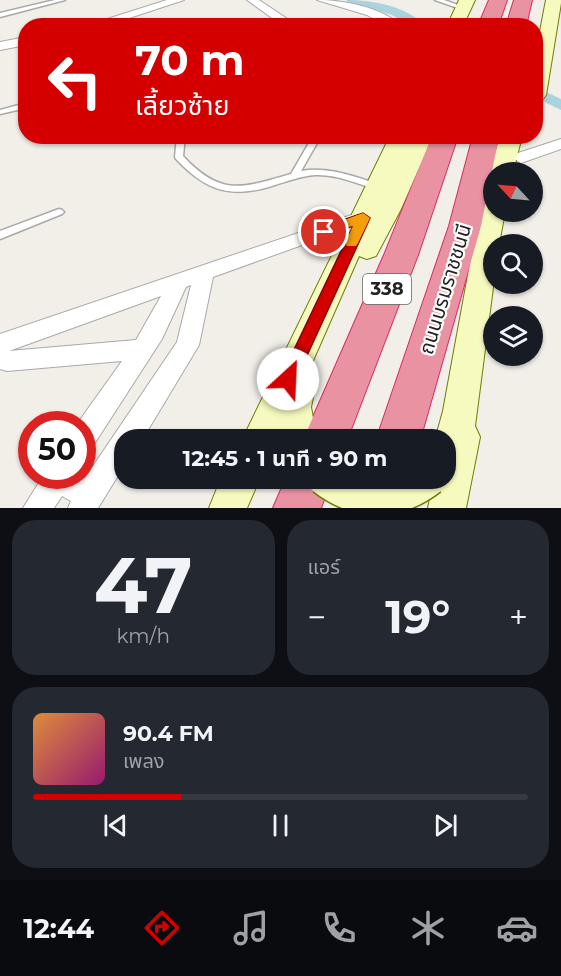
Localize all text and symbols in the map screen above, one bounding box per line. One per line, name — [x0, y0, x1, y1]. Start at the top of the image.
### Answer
text: 70 m — [135, 34, 245, 86]
icon: left — [36, 42, 114, 120]
text: เลี้ยวซ้าย — [135, 89, 229, 122]
north arrow — [483, 162, 543, 222]
map controls — [483, 162, 543, 366]
pin — [298, 206, 349, 257]
icon: arrive — [307, 215, 340, 248]
street label: ถนนบรมราชชนนี — [414, 221, 476, 357]
button: search — [483, 234, 543, 294]
road number: 338 — [363, 274, 411, 304]
button: layers — [483, 306, 543, 366]
position arrow — [256, 347, 320, 411]
speed limit sign: 50 — [18, 411, 96, 489]
text: 12:45 · 1 นาที · 90 m — [183, 445, 387, 472]
text: 47 — [94, 537, 193, 633]
text: แอร์ — [308, 555, 340, 579]
text: 19° — [385, 589, 450, 644]
text: − — [308, 597, 326, 637]
text: + — [509, 597, 528, 637]
text: km/h — [117, 624, 170, 648]
text: 90.4 FM — [123, 720, 214, 747]
text: เพลง — [123, 749, 165, 773]
icon: previous — [99, 809, 132, 842]
icon: pause — [264, 809, 297, 842]
icon: next — [429, 809, 462, 842]
icon: directions — [141, 907, 183, 949]
icon: music — [230, 907, 272, 949]
icon: phone — [318, 907, 360, 949]
icon: climate — [407, 907, 449, 949]
icon: car — [496, 907, 538, 949]
text: 12:44 — [23, 912, 94, 945]

